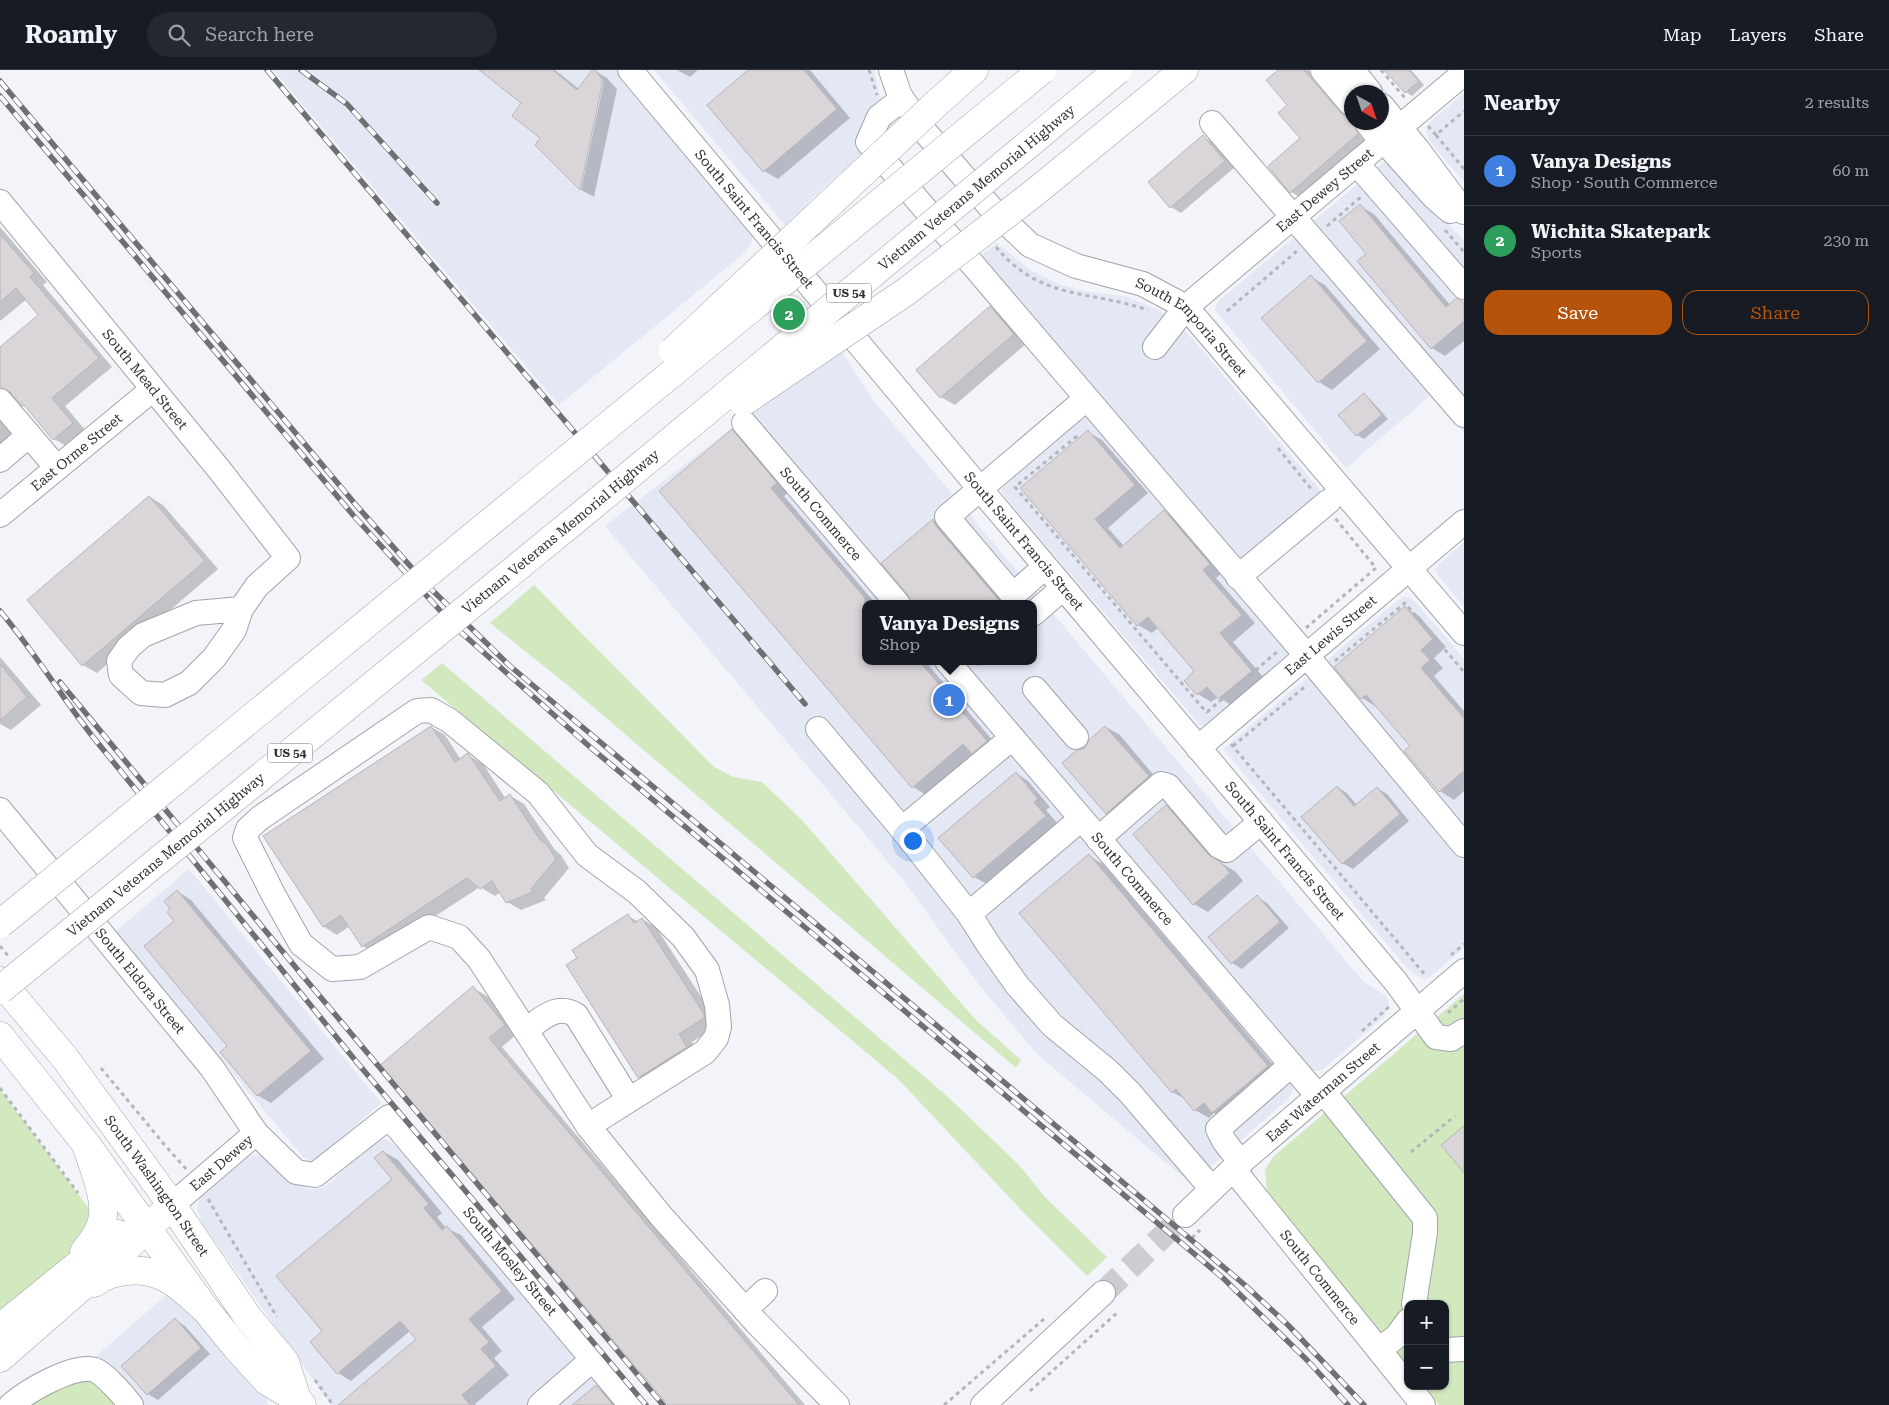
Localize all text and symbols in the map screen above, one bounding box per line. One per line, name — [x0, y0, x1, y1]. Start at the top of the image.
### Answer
search box — [147, 12, 497, 57]
text: Roamly — [25, 21, 117, 49]
icon: search — [165, 21, 193, 49]
text: Search here — [205, 23, 314, 46]
text: Map — [1663, 24, 1702, 45]
text: Layers — [1730, 24, 1786, 45]
text: Share — [1814, 24, 1864, 45]
north arrow — [1344, 85, 1389, 130]
text: Nearby — [1484, 91, 1560, 115]
text: 2 results — [1805, 93, 1869, 112]
street label: Vietnam Veterans Memorial Highway — [875, 101, 1078, 273]
street label: East Dewey Street — [1273, 145, 1376, 235]
street label: South Saint Francis Street — [692, 146, 817, 292]
text: Vanya Designs — [1531, 150, 1671, 173]
text: 1 — [1496, 161, 1504, 180]
text: 60 m — [1832, 161, 1869, 180]
text: Shop · South Commerce — [1531, 173, 1718, 192]
text: Wichita Skatepark — [1531, 220, 1711, 243]
text: 2 — [1496, 231, 1504, 250]
text: 230 m — [1823, 231, 1869, 250]
text: Sports — [1531, 243, 1582, 262]
street label: South Emporia Street — [1134, 274, 1250, 380]
road number: US 54 — [826, 284, 872, 302]
button: Save — [1484, 290, 1672, 335]
button: Share — [1682, 290, 1869, 335]
pin: 2 — [773, 295, 805, 333]
street label: South Mead Street — [99, 326, 191, 433]
street label: East Orme Street — [28, 410, 125, 494]
street label: Vietnam Veterans Memorial Highway — [459, 446, 663, 617]
street label: South Commerce — [777, 464, 865, 564]
street label: South Saint Francis Street — [961, 468, 1087, 613]
street label: East Lewis Street — [1282, 592, 1380, 679]
popup — [862, 600, 1037, 665]
text: Vanya Designs — [879, 612, 1020, 635]
text: Shop — [879, 635, 920, 654]
pin: 1 — [933, 681, 965, 719]
road number: US 54 — [268, 744, 312, 762]
street label: Vietnam Veterans Memorial Highway — [64, 769, 268, 940]
street label: South Saint Francis Street — [1222, 778, 1348, 923]
your location — [900, 828, 926, 854]
street label: South Commerce — [1088, 829, 1177, 929]
street label: South Eldora Street — [92, 925, 188, 1037]
street label: East Waterman Street — [1263, 1039, 1383, 1145]
street label: South Washington Street — [101, 1112, 212, 1259]
street label: East Dewey — [187, 1131, 257, 1194]
street label: South Mosley Street — [460, 1204, 560, 1319]
street label: South Commerce — [1277, 1227, 1363, 1328]
map controls — [1404, 1300, 1449, 1390]
button: + — [1404, 1300, 1449, 1345]
button: − — [1404, 1345, 1449, 1390]

